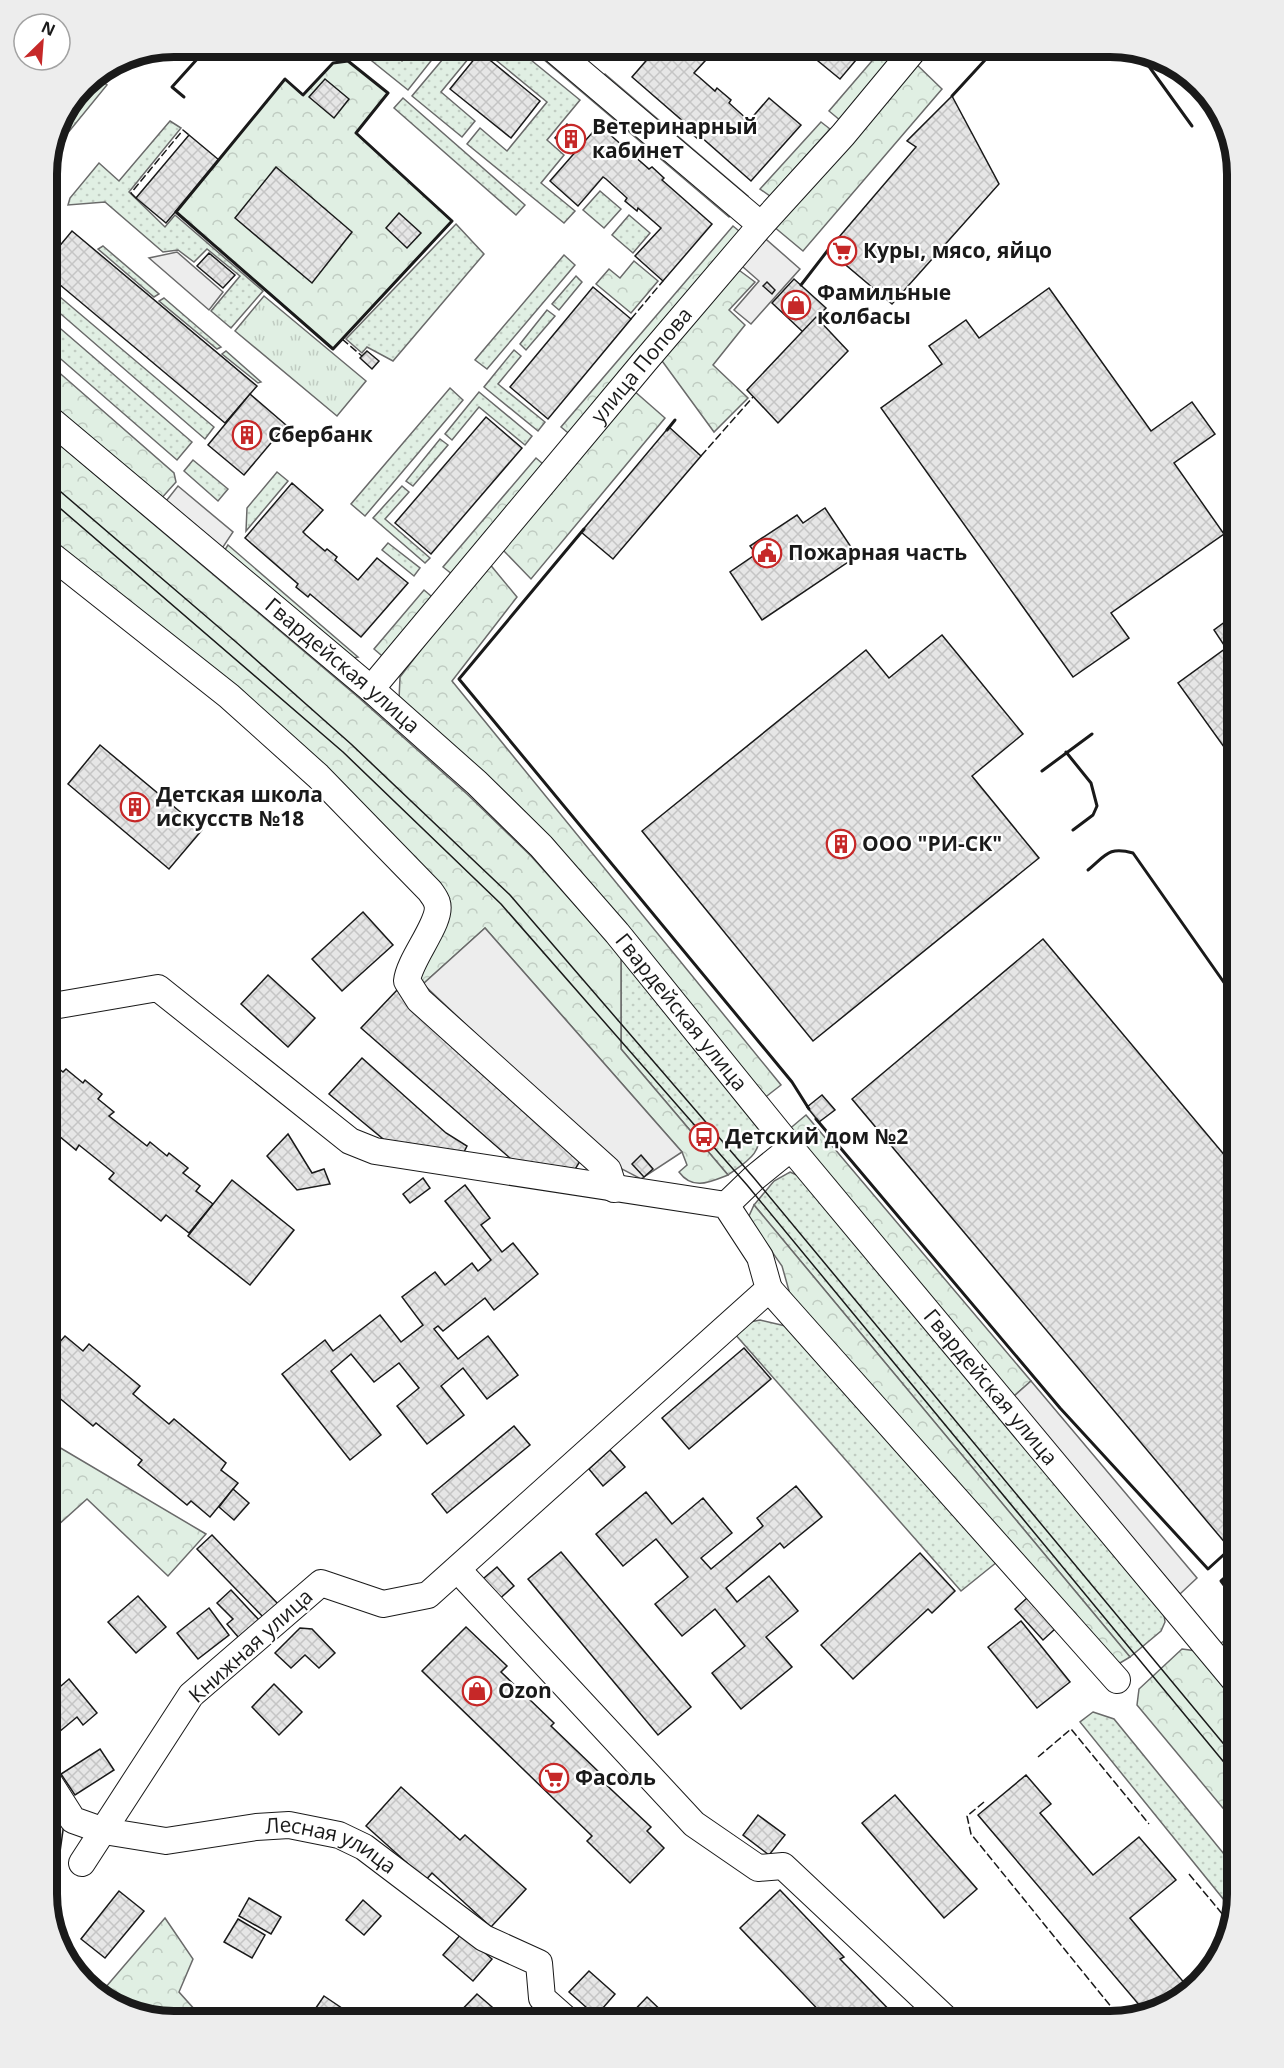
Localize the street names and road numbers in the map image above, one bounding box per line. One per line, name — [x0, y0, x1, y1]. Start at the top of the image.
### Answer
street label: улица Попова — [584, 301, 698, 429]
street label: Гвардейская улица — [260, 591, 426, 739]
street label: Гвардейская улица — [610, 927, 754, 1096]
street label: Гвардейская улица — [918, 1303, 1064, 1470]
street label: Книжная улица — [182, 1582, 318, 1708]
street label: Лесная улица — [264, 1810, 402, 1879]

